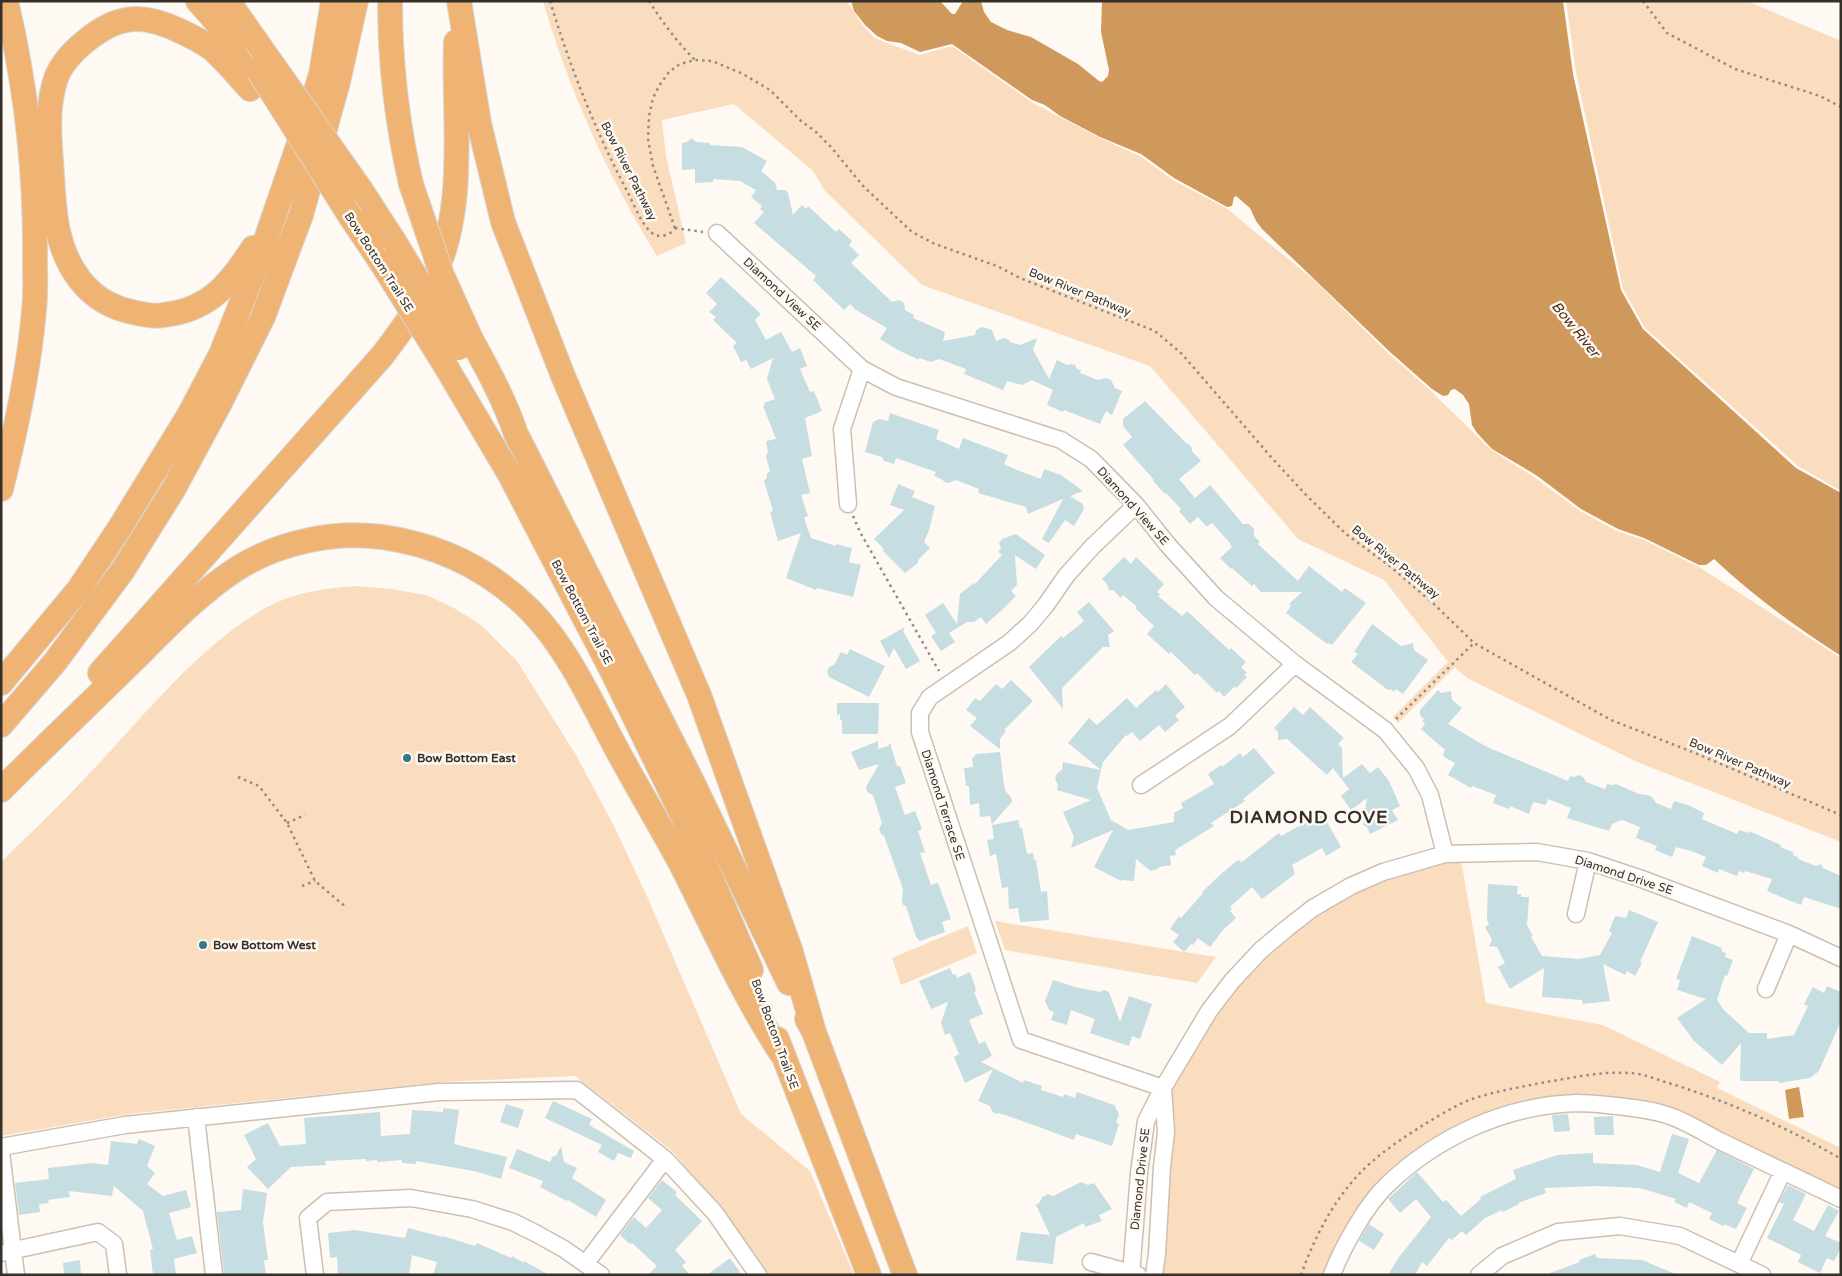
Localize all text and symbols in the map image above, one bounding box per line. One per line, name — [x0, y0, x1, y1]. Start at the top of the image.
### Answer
street label: Bow River Pathway — [598, 119, 660, 223]
street label: Bow Bottom Trail SE — [341, 209, 417, 315]
street label: Diamond View SE — [740, 255, 824, 334]
street label: Bow River Pathway — [1027, 265, 1134, 319]
water label: Bow River — [1548, 298, 1604, 362]
street label: Diamond View SE — [1094, 464, 1172, 548]
street label: Bow River Pathway — [1349, 522, 1443, 602]
street label: Bow Bottom Trail SE — [549, 557, 616, 667]
street label: Bow River Pathway — [1687, 735, 1793, 791]
street label: Diamond Terrace SE — [918, 748, 968, 862]
place label: Bow Bottom East — [417, 751, 516, 765]
marker: Bow Bottom East — [401, 752, 413, 764]
district label: DIAMOND COVE — [1229, 806, 1389, 828]
street label: Diamond Drive SE — [1573, 852, 1675, 898]
place label: Bow Bottom West — [213, 938, 316, 952]
marker: Bow Bottom West — [197, 939, 209, 951]
street label: Bow Bottom Trail SE — [749, 977, 802, 1091]
street label: Diamond Drive SE — [1128, 1127, 1152, 1231]

